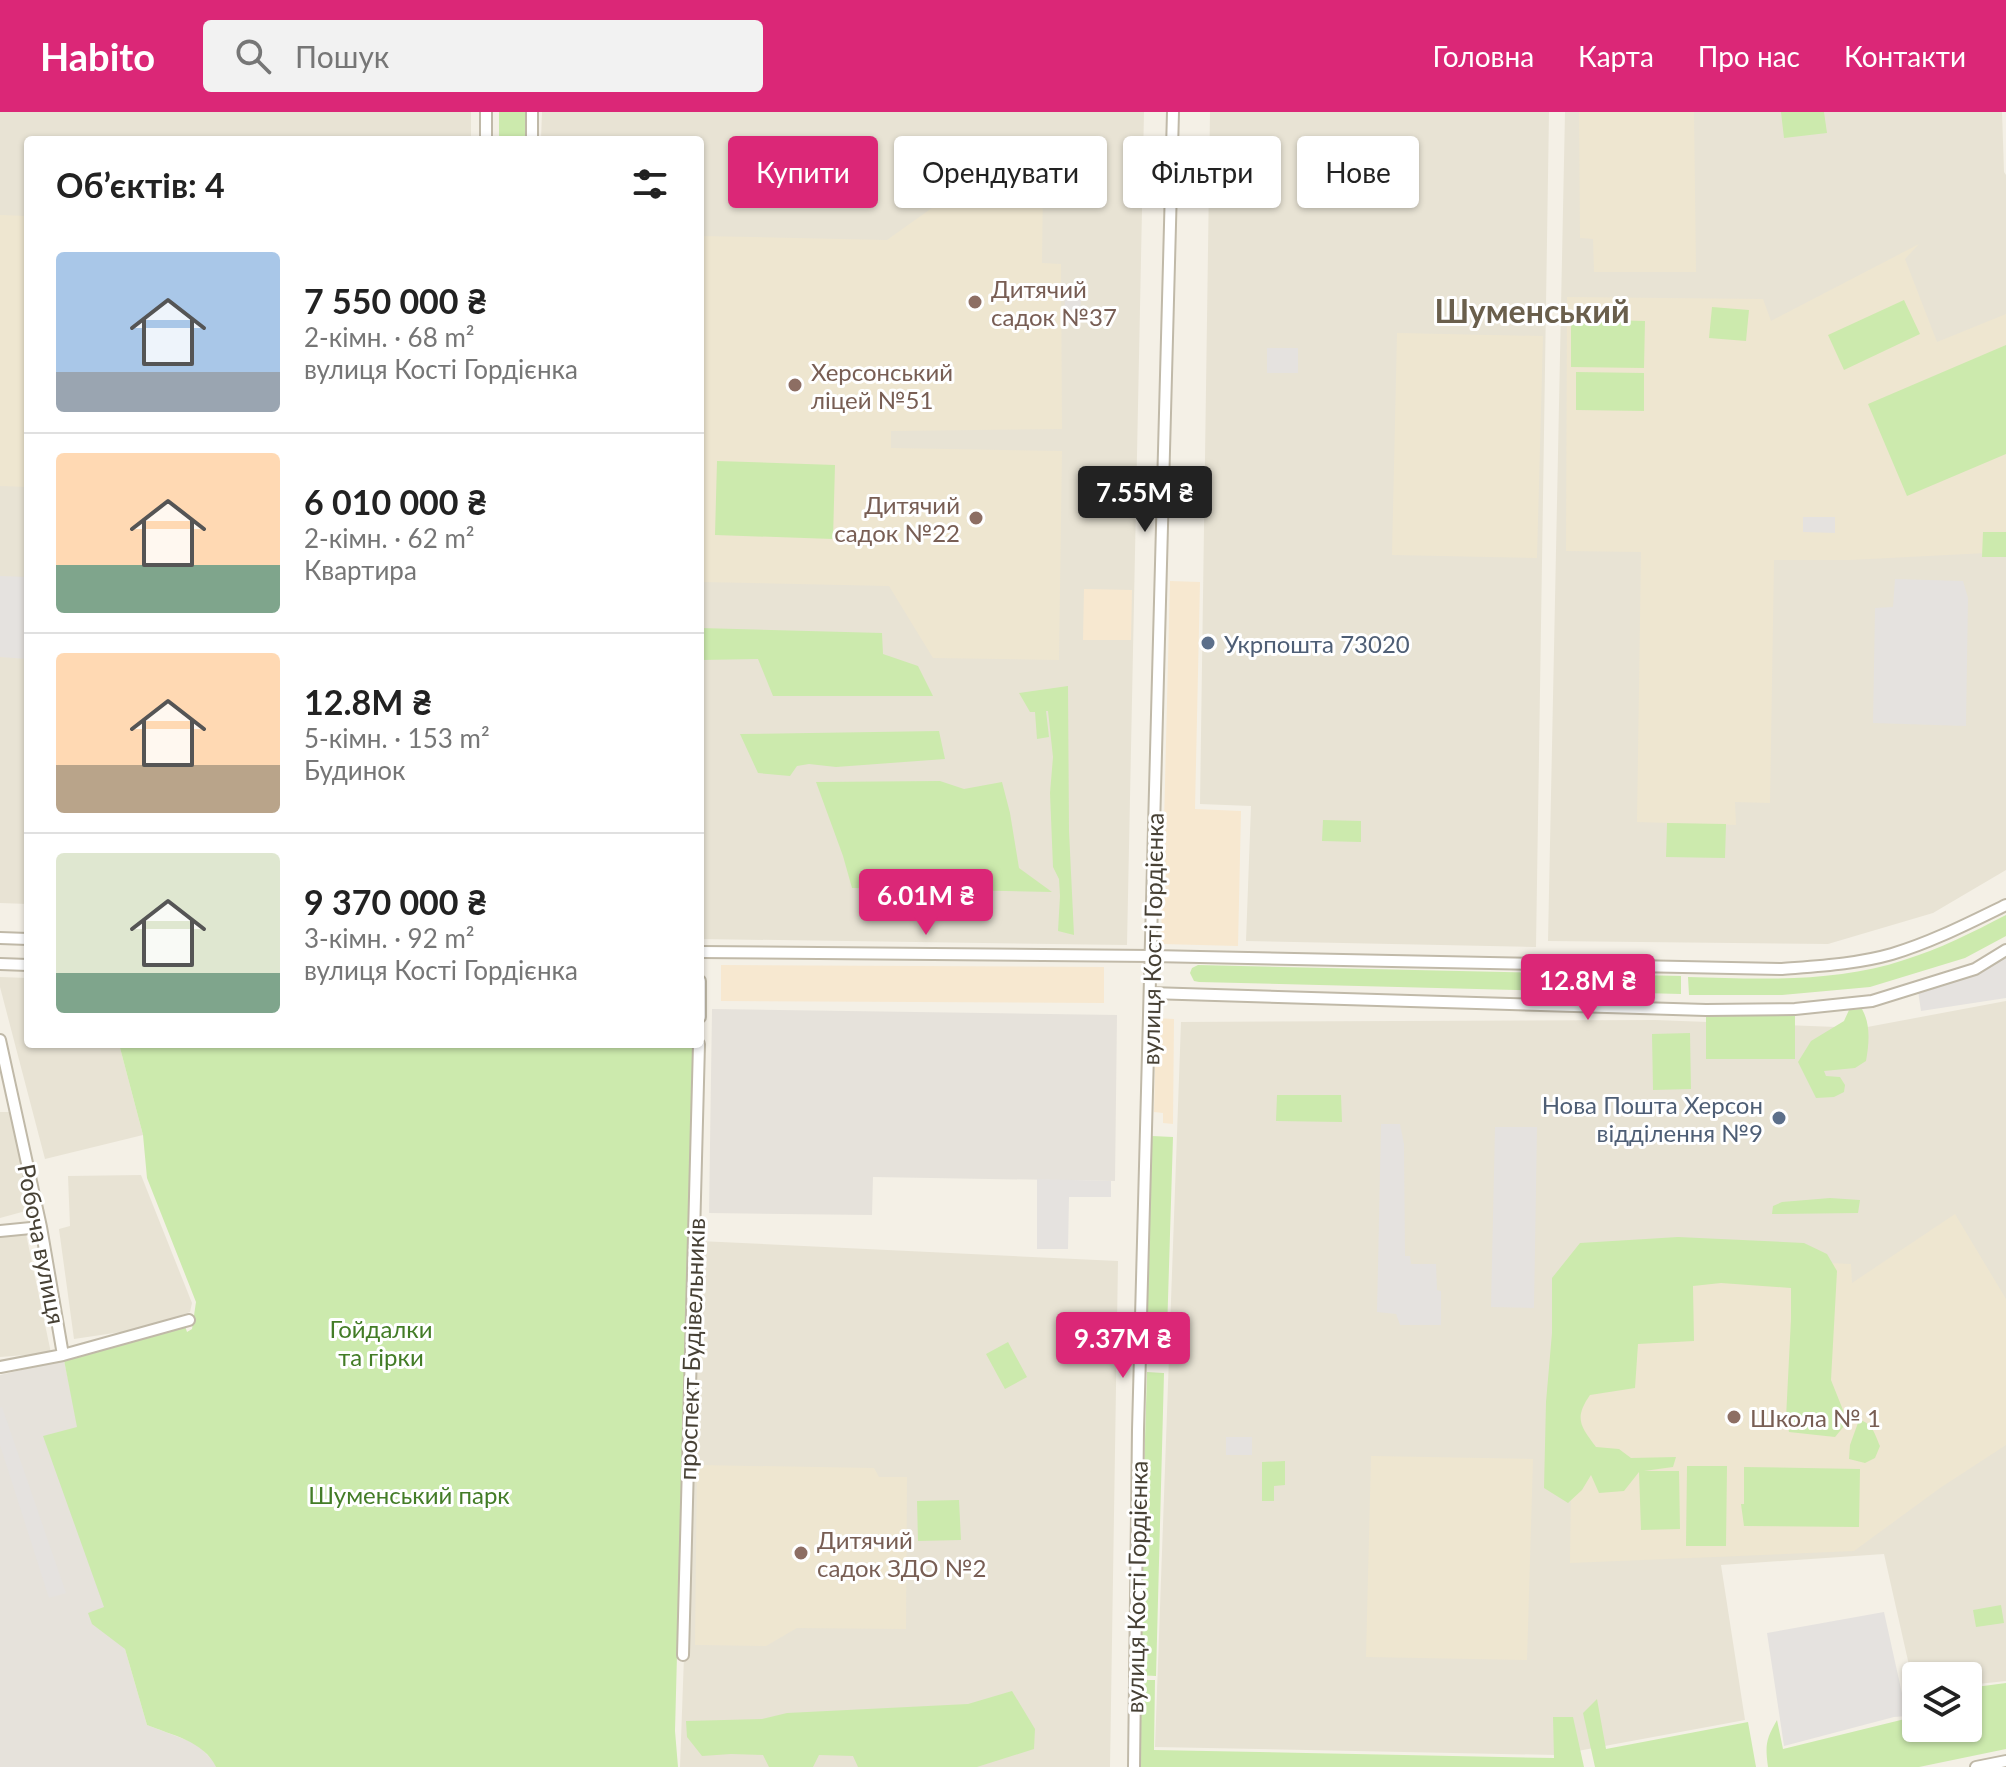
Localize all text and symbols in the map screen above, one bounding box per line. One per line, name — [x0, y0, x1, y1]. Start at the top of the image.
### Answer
search box — [203, 20, 763, 92]
text: Habito — [40, 33, 155, 79]
icon: search — [231, 34, 275, 78]
text: Пошук — [295, 38, 389, 74]
text: Головна — [1433, 39, 1534, 73]
text: Карта — [1578, 39, 1654, 73]
text: Про нас — [1698, 39, 1800, 73]
text: Контакти — [1844, 39, 1966, 73]
chip: Купити — [728, 136, 878, 208]
chip: Орендувати — [894, 136, 1107, 208]
chip: Фільтри — [1123, 136, 1281, 208]
chip: Нове — [1297, 136, 1419, 208]
icon: filters — [628, 162, 672, 206]
text: Об’єктів: 4 — [56, 164, 225, 205]
place label: Дитячий садок №37 — [991, 274, 1117, 331]
text: 7 550 000 ₴ — [304, 280, 487, 321]
icon: home — [120, 284, 216, 380]
district label: Шуменський — [1434, 291, 1630, 330]
marker: Дитячий садок №37 — [966, 293, 984, 311]
text: 2-кімн. · 68 m² — [304, 321, 475, 353]
text: вулиця Кості Гордієнка — [304, 353, 578, 385]
place label: Херсонський ліцей №51 — [811, 357, 953, 414]
marker: Херсонський ліцей №51 — [786, 376, 804, 394]
pin: 7.55M ₴ — [1071, 466, 1219, 534]
text: 7.55M ₴ — [1096, 476, 1194, 508]
text: 6 010 000 ₴ — [304, 481, 487, 522]
icon: home — [120, 485, 216, 581]
place label: Дитячий садок №22 — [834, 490, 960, 547]
marker: Дитячий садок №22 — [967, 509, 985, 527]
text: 2-кімн. · 62 m² — [304, 522, 475, 554]
text: Квартира — [304, 554, 417, 586]
place label: Укрпошта 73020 — [1224, 629, 1410, 658]
marker: Укрпошта 73020 — [1199, 634, 1217, 652]
text: 12.8M ₴ — [304, 681, 432, 722]
icon: home — [120, 685, 216, 781]
text: 5-кімн. · 153 m² — [304, 722, 490, 754]
text: Будинок — [304, 754, 406, 786]
street label: вулиця Кості Гордієнка — [1135, 812, 1169, 1066]
pin: 6.01M ₴ — [852, 869, 1000, 937]
text: 6.01M ₴ — [877, 879, 975, 911]
text: 9 370 000 ₴ — [304, 881, 487, 922]
icon: home — [120, 885, 216, 981]
text: 3-кімн. · 92 m² — [304, 922, 475, 954]
text: вулиця Кості Гордієнка — [304, 954, 578, 986]
pin: 12.8M ₴ — [1514, 954, 1662, 1022]
text: 12.8M ₴ — [1539, 964, 1637, 996]
place label: Нова Пошта Херсон відділення №9 — [1542, 1090, 1763, 1147]
marker: Нова Пошта Херсон відділення №9 — [1770, 1109, 1788, 1127]
street label: Робоча вулиця — [12, 1161, 72, 1327]
street label: проспект Будівельників — [672, 1217, 710, 1481]
pin: 9.37M ₴ — [1049, 1312, 1197, 1380]
park label: Гойдалки та гірки — [329, 1314, 433, 1371]
text: 9.37M ₴ — [1074, 1322, 1172, 1354]
place label: Школа № 1 — [1750, 1403, 1881, 1432]
marker: Школа № 1 — [1725, 1408, 1743, 1426]
street label: вулиця Кості Гордієнка — [1119, 1460, 1153, 1714]
park label: Шуменський парк — [308, 1480, 510, 1509]
place label: Дитячий садок ЗДО №2 — [817, 1525, 986, 1582]
marker: Дитячий садок ЗДО №2 — [792, 1544, 810, 1562]
map controls — [1902, 1662, 1982, 1742]
button: layers — [1902, 1662, 1982, 1742]

